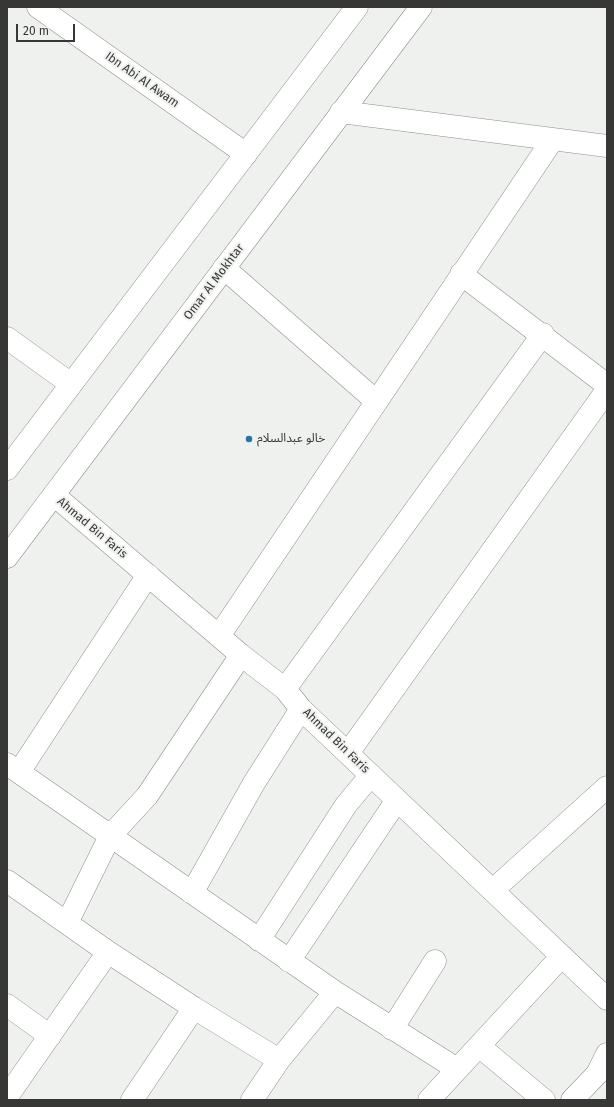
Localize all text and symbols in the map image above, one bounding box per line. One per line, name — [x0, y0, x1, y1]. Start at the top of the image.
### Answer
scale bar — [18, 16, 77, 42]
text: 20 m — [23, 24, 49, 38]
street label: Ibn Abi Al Awam — [102, 49, 182, 111]
street label: Omar Al Mokhtar — [181, 241, 247, 323]
place label: خالو عبدالسلام — [257, 432, 325, 446]
marker: خالو عبدالسلام — [244, 434, 254, 444]
street label: Ahmad Bin Faris — [54, 494, 130, 562]
street label: Ahmad Bin Faris — [300, 706, 372, 776]

